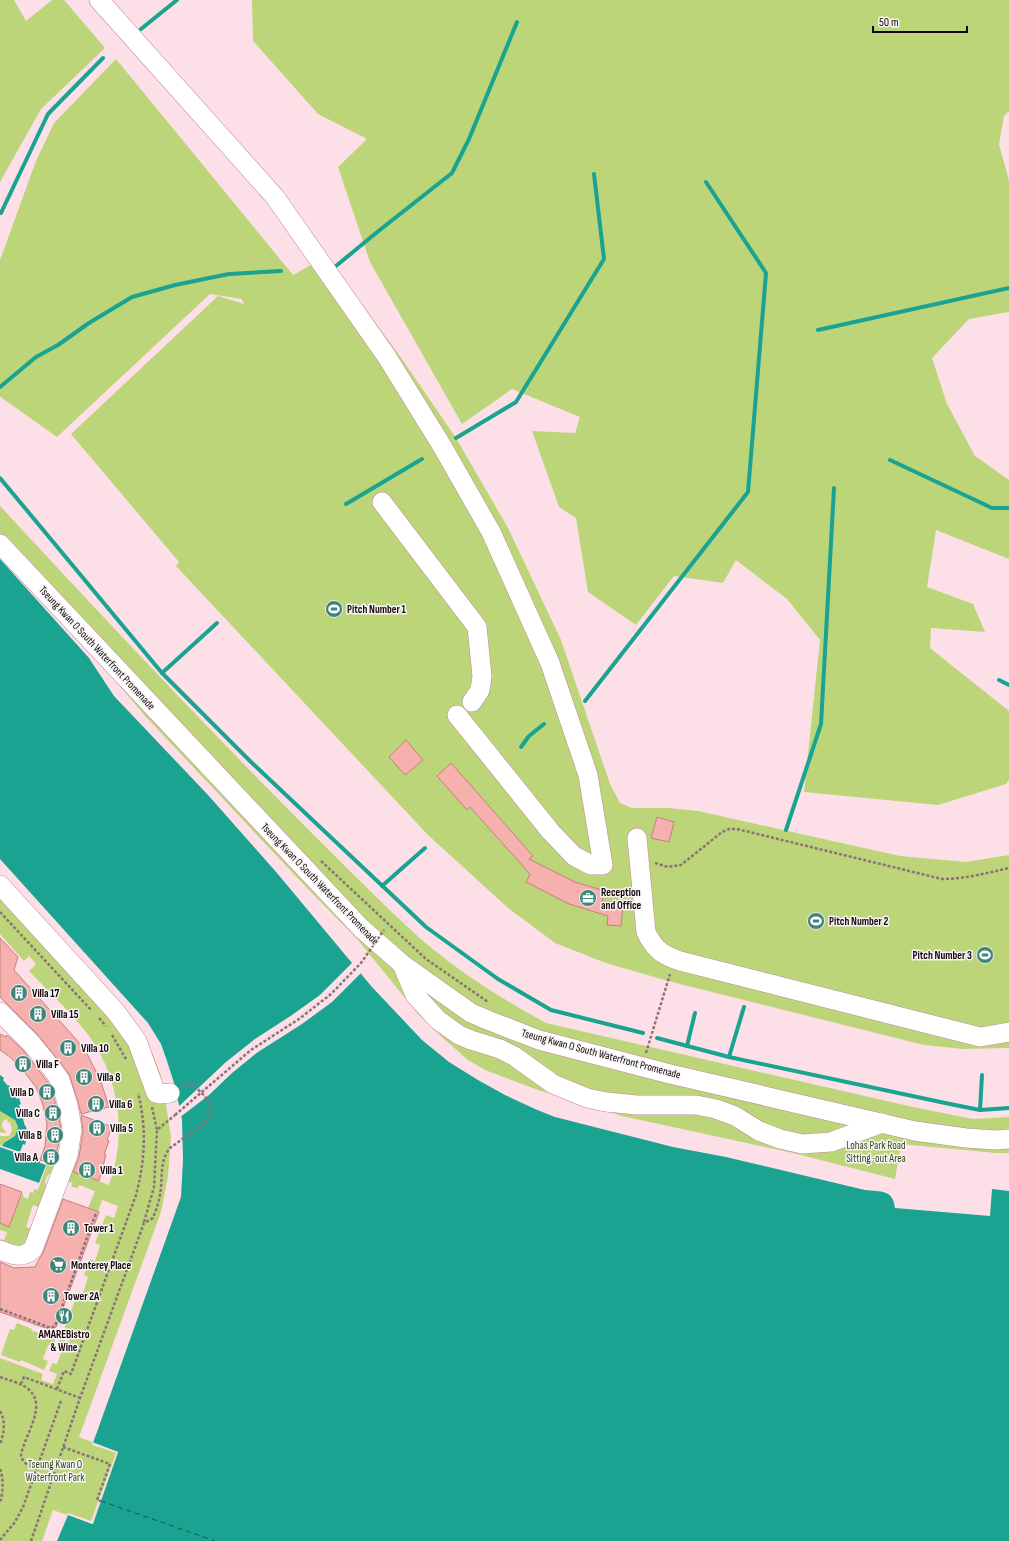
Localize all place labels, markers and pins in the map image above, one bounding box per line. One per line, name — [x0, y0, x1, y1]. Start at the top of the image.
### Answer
sports icon: Pitch Number 1 — [324, 599, 344, 619]
place label: Pitch Number 1 — [347, 603, 407, 616]
place label: Reception and Office — [601, 886, 642, 912]
office icon: Reception and Office — [578, 888, 598, 908]
sports icon: Pitch Number 2 — [806, 911, 826, 931]
place label: Pitch Number 2 — [829, 915, 889, 928]
sports icon: Pitch Number 3 — [975, 945, 995, 965]
place label: Pitch Number 3 — [912, 949, 972, 962]
building icon: Villa 17 — [9, 983, 29, 1003]
place label: Villa 17 — [32, 987, 60, 1000]
building icon: Villa 15 — [28, 1004, 48, 1024]
place label: Villa 15 — [51, 1008, 79, 1021]
building icon: Villa 10 — [58, 1038, 78, 1058]
place label: Villa 10 — [81, 1042, 109, 1055]
building icon: Villa F — [13, 1054, 33, 1074]
place label: Villa F — [36, 1058, 59, 1071]
building icon: Villa 8 — [74, 1067, 94, 1087]
place label: Villa 8 — [97, 1071, 121, 1084]
building icon: Villa D — [37, 1082, 57, 1102]
place label: Villa D — [10, 1086, 34, 1099]
building icon: Villa 6 — [86, 1094, 106, 1114]
place label: Villa 6 — [109, 1098, 133, 1111]
building icon: Villa C — [43, 1103, 63, 1123]
place label: Villa C — [16, 1107, 40, 1120]
building icon: Villa 5 — [87, 1118, 107, 1138]
place label: Villa 5 — [110, 1122, 133, 1135]
building icon: Villa B — [45, 1125, 65, 1145]
place label: Villa B — [18, 1129, 42, 1142]
building icon: Villa A — [41, 1147, 61, 1167]
place label: Villa A — [14, 1151, 39, 1164]
building icon: Villa 1 — [77, 1160, 97, 1180]
place label: Villa 1 — [100, 1164, 123, 1177]
building icon: Tower 1 — [61, 1218, 81, 1238]
place label: Tower 1 — [84, 1222, 114, 1235]
supermarket icon: Monterey Place — [48, 1255, 68, 1275]
place label: Monterey Place — [71, 1259, 131, 1272]
building icon: Tower 2A — [41, 1286, 61, 1306]
place label: Tower 2A — [64, 1290, 100, 1303]
restaurant icon: AMAREBistro & Wine — [54, 1306, 74, 1326]
place label: AMAREBistro & Wine — [38, 1328, 90, 1354]

